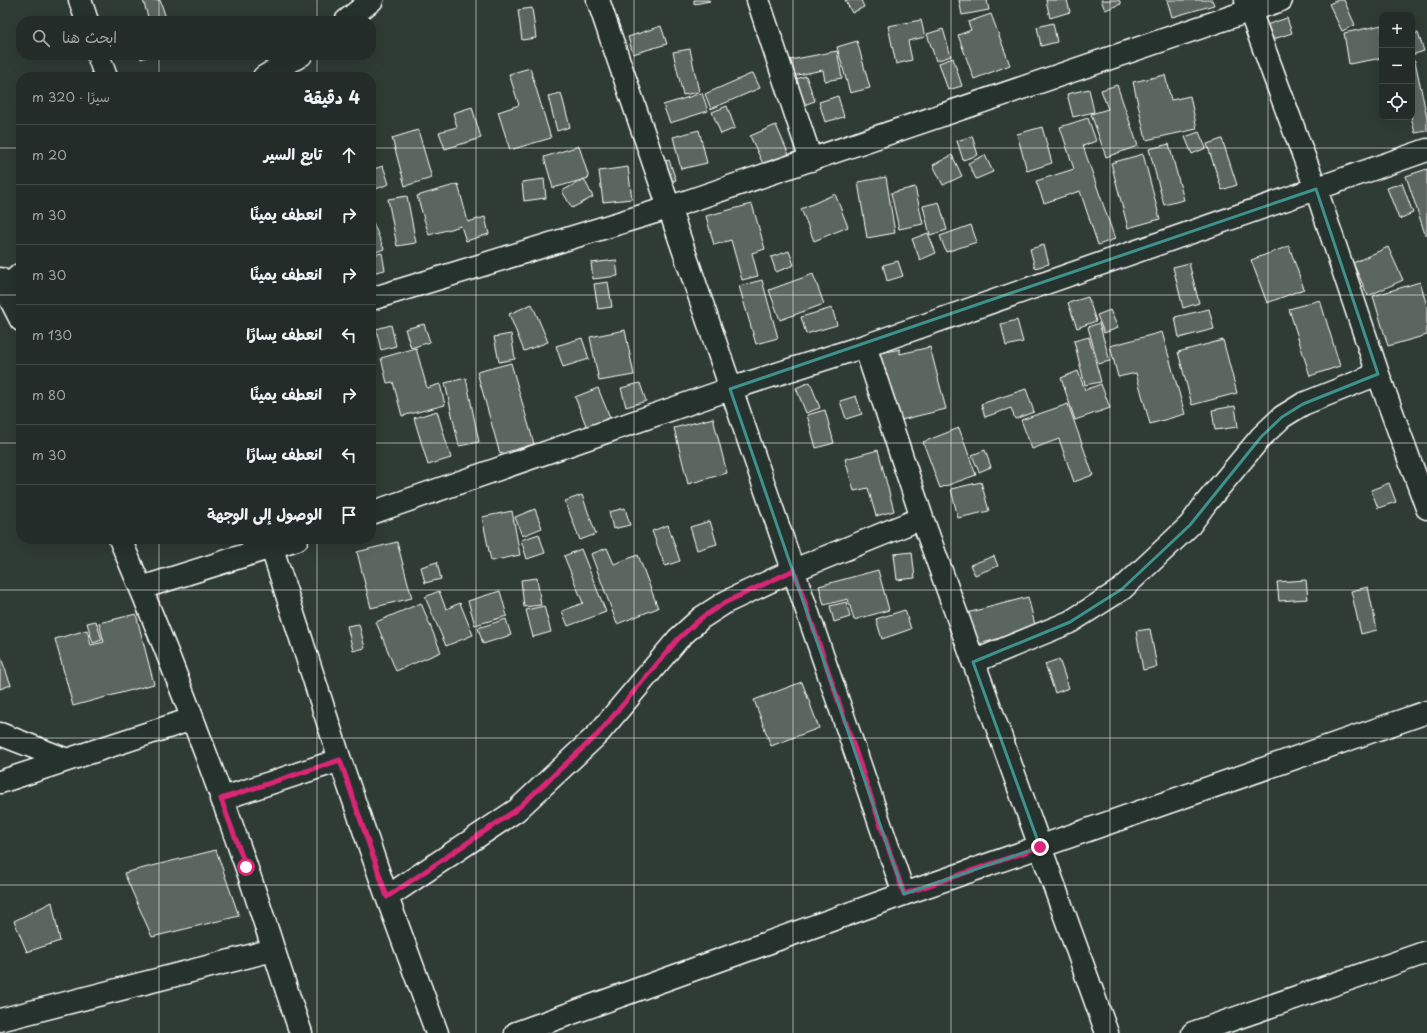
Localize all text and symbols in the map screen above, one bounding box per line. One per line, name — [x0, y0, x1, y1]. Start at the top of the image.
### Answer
map controls — [1379, 12, 1415, 120]
button: + — [1379, 12, 1415, 48]
search box — [16, 16, 376, 60]
text: ابحث هنا — [62, 25, 117, 48]
icon: search — [30, 27, 52, 49]
button: − — [1379, 48, 1415, 84]
text: 4 دقيقة — [304, 84, 360, 110]
button: locate — [1379, 84, 1415, 120]
text: سيرًا · 320 m — [32, 87, 110, 106]
text: تابع السير — [264, 142, 322, 165]
icon: ahead — [338, 144, 360, 166]
text: 20 m — [32, 145, 67, 164]
text: انعطف يمينًا — [250, 202, 322, 225]
icon: right — [338, 204, 360, 226]
text: 30 m — [32, 205, 66, 224]
text: انعطف يمينًا — [250, 262, 322, 285]
icon: right — [338, 264, 360, 286]
text: 30 m — [32, 265, 66, 284]
text: انعطف يسارًا — [246, 322, 322, 345]
icon: left — [338, 324, 360, 346]
text: 130 m — [32, 325, 72, 344]
text: انعطف يمينًا — [250, 382, 322, 405]
icon: right — [338, 384, 360, 406]
text: 80 m — [32, 385, 66, 404]
text: انعطف يسارًا — [246, 442, 322, 465]
icon: left — [338, 444, 360, 466]
text: 30 m — [32, 445, 66, 464]
text: الوصول إلى الوجهة — [207, 502, 322, 525]
icon: arrive — [338, 504, 360, 526]
route end — [1031, 838, 1049, 856]
route start — [237, 858, 255, 876]

